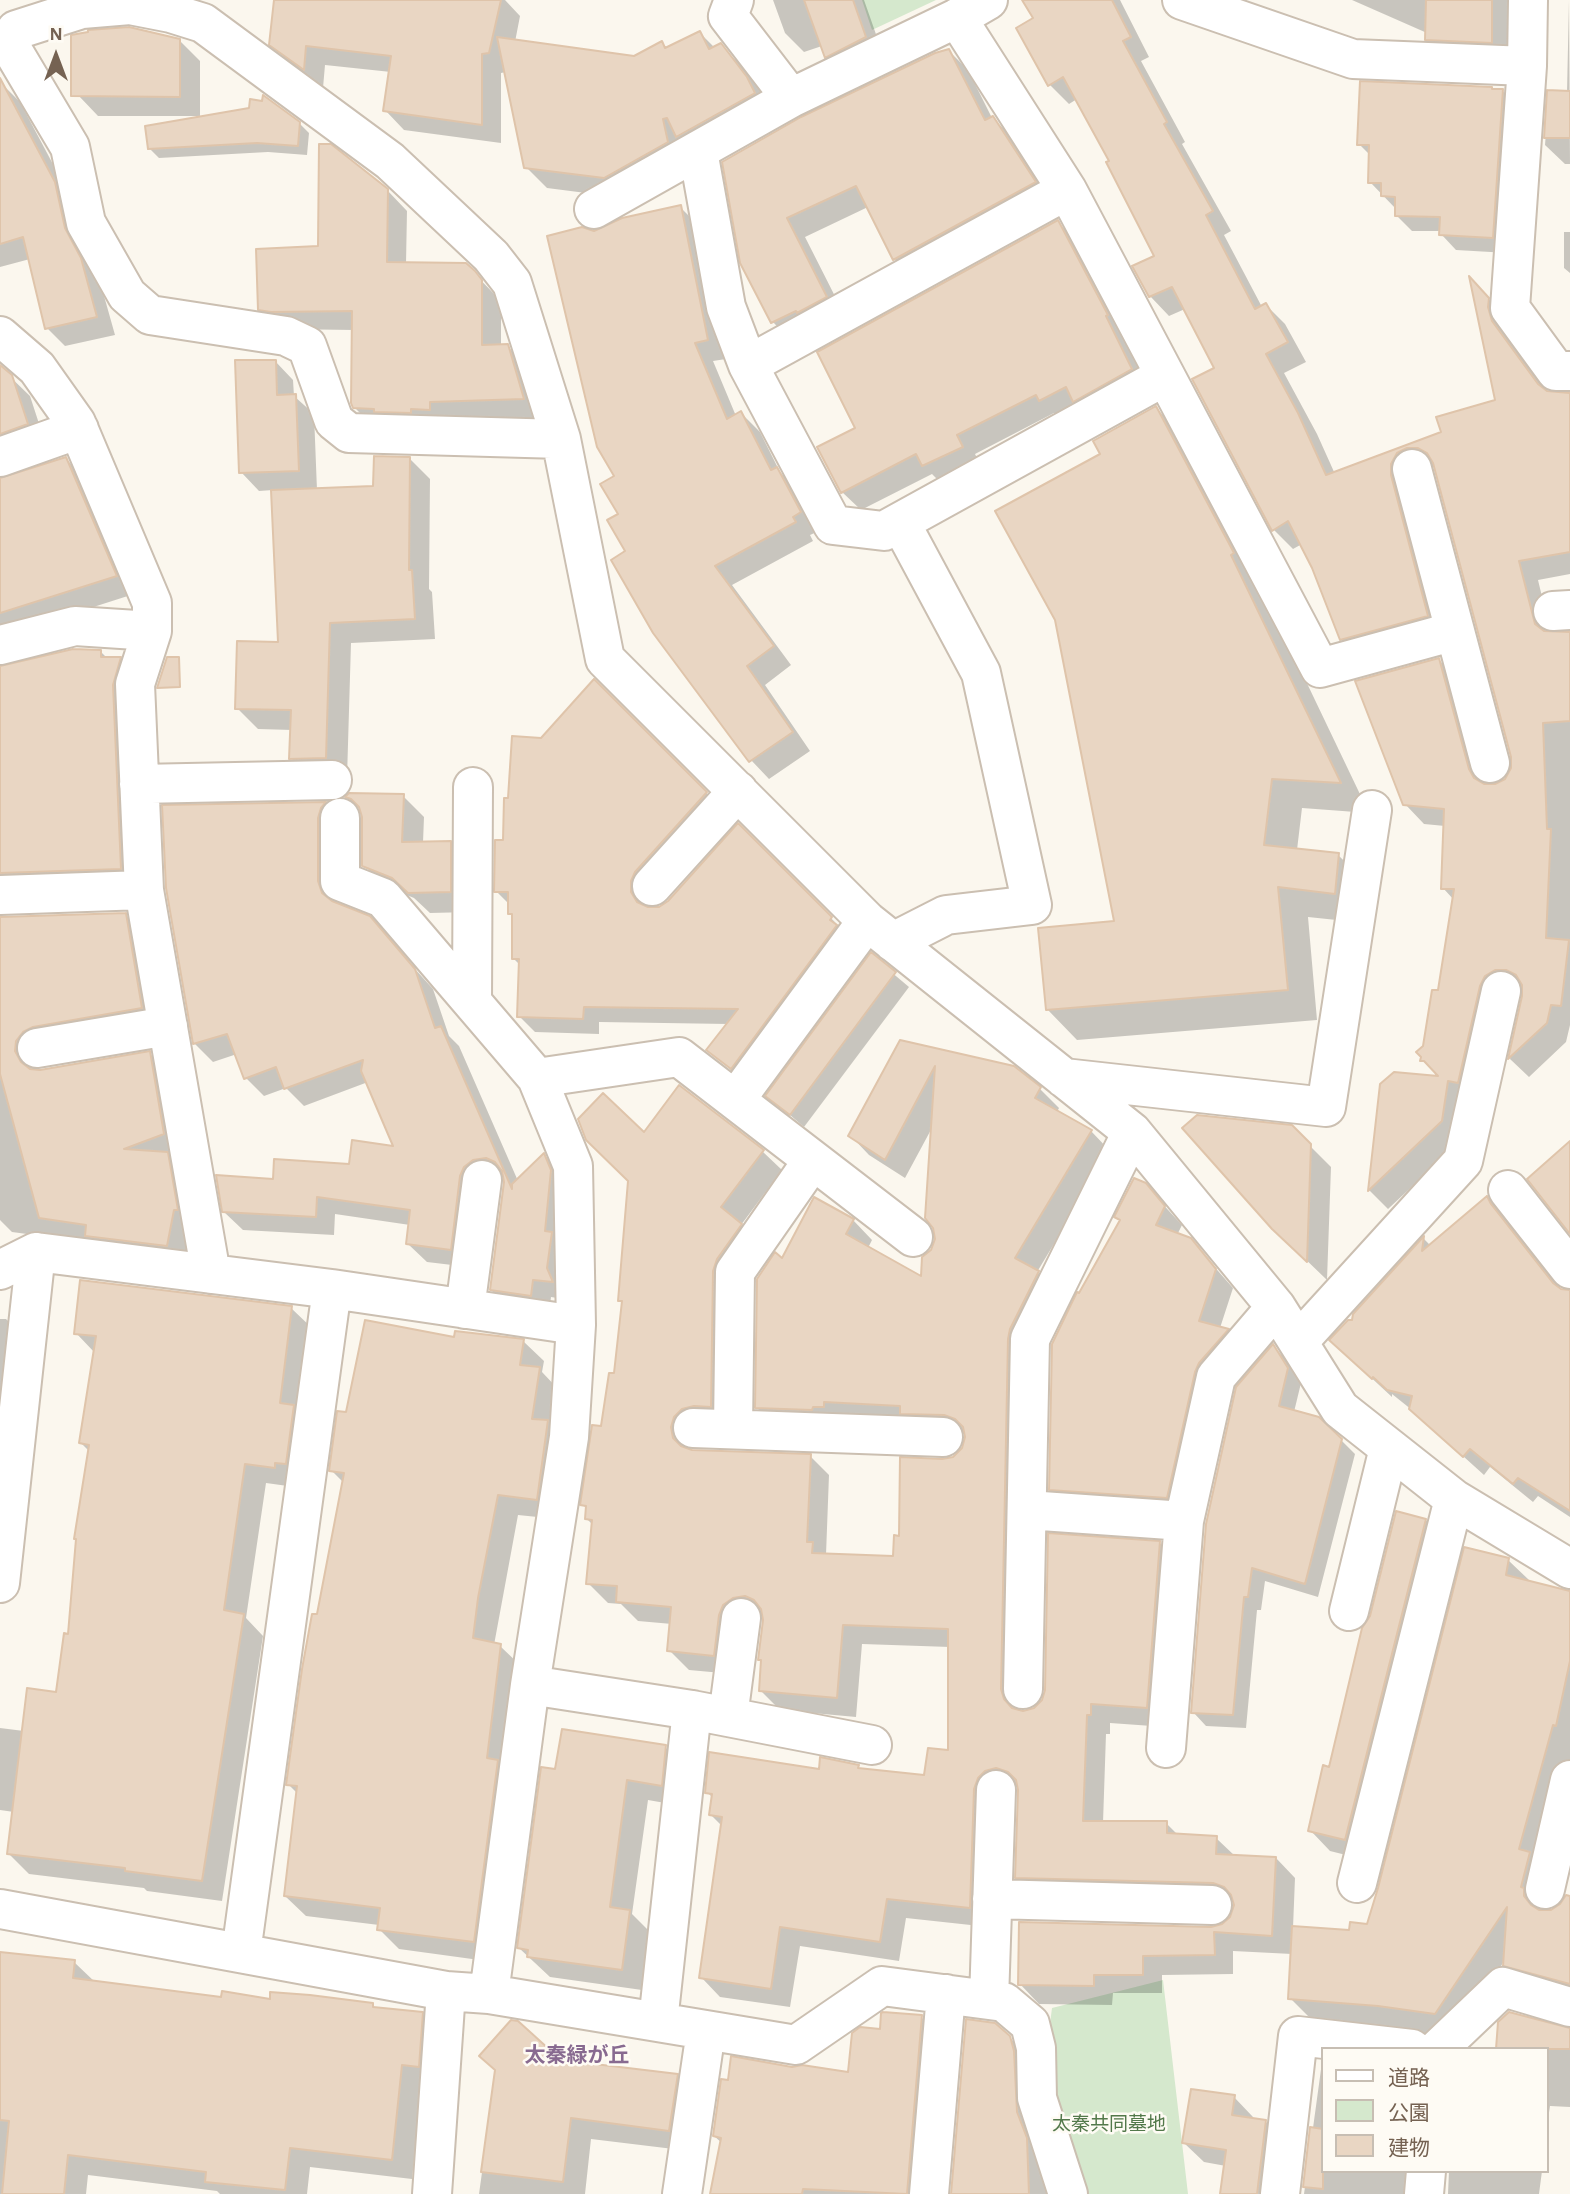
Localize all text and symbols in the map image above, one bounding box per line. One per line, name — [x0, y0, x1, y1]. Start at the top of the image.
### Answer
north arrow — [21, 21, 91, 91]
text: N — [49, 25, 63, 44]
district label: 太秦緑が丘 — [525, 2043, 629, 2069]
legend — [1322, 2047, 1549, 2173]
text: 道路 — [1388, 2068, 1430, 2089]
text: 公園 — [1388, 2103, 1430, 2124]
park label: 太秦共同墓地 — [1052, 2113, 1166, 2135]
text: 建物 — [1388, 2138, 1430, 2159]

